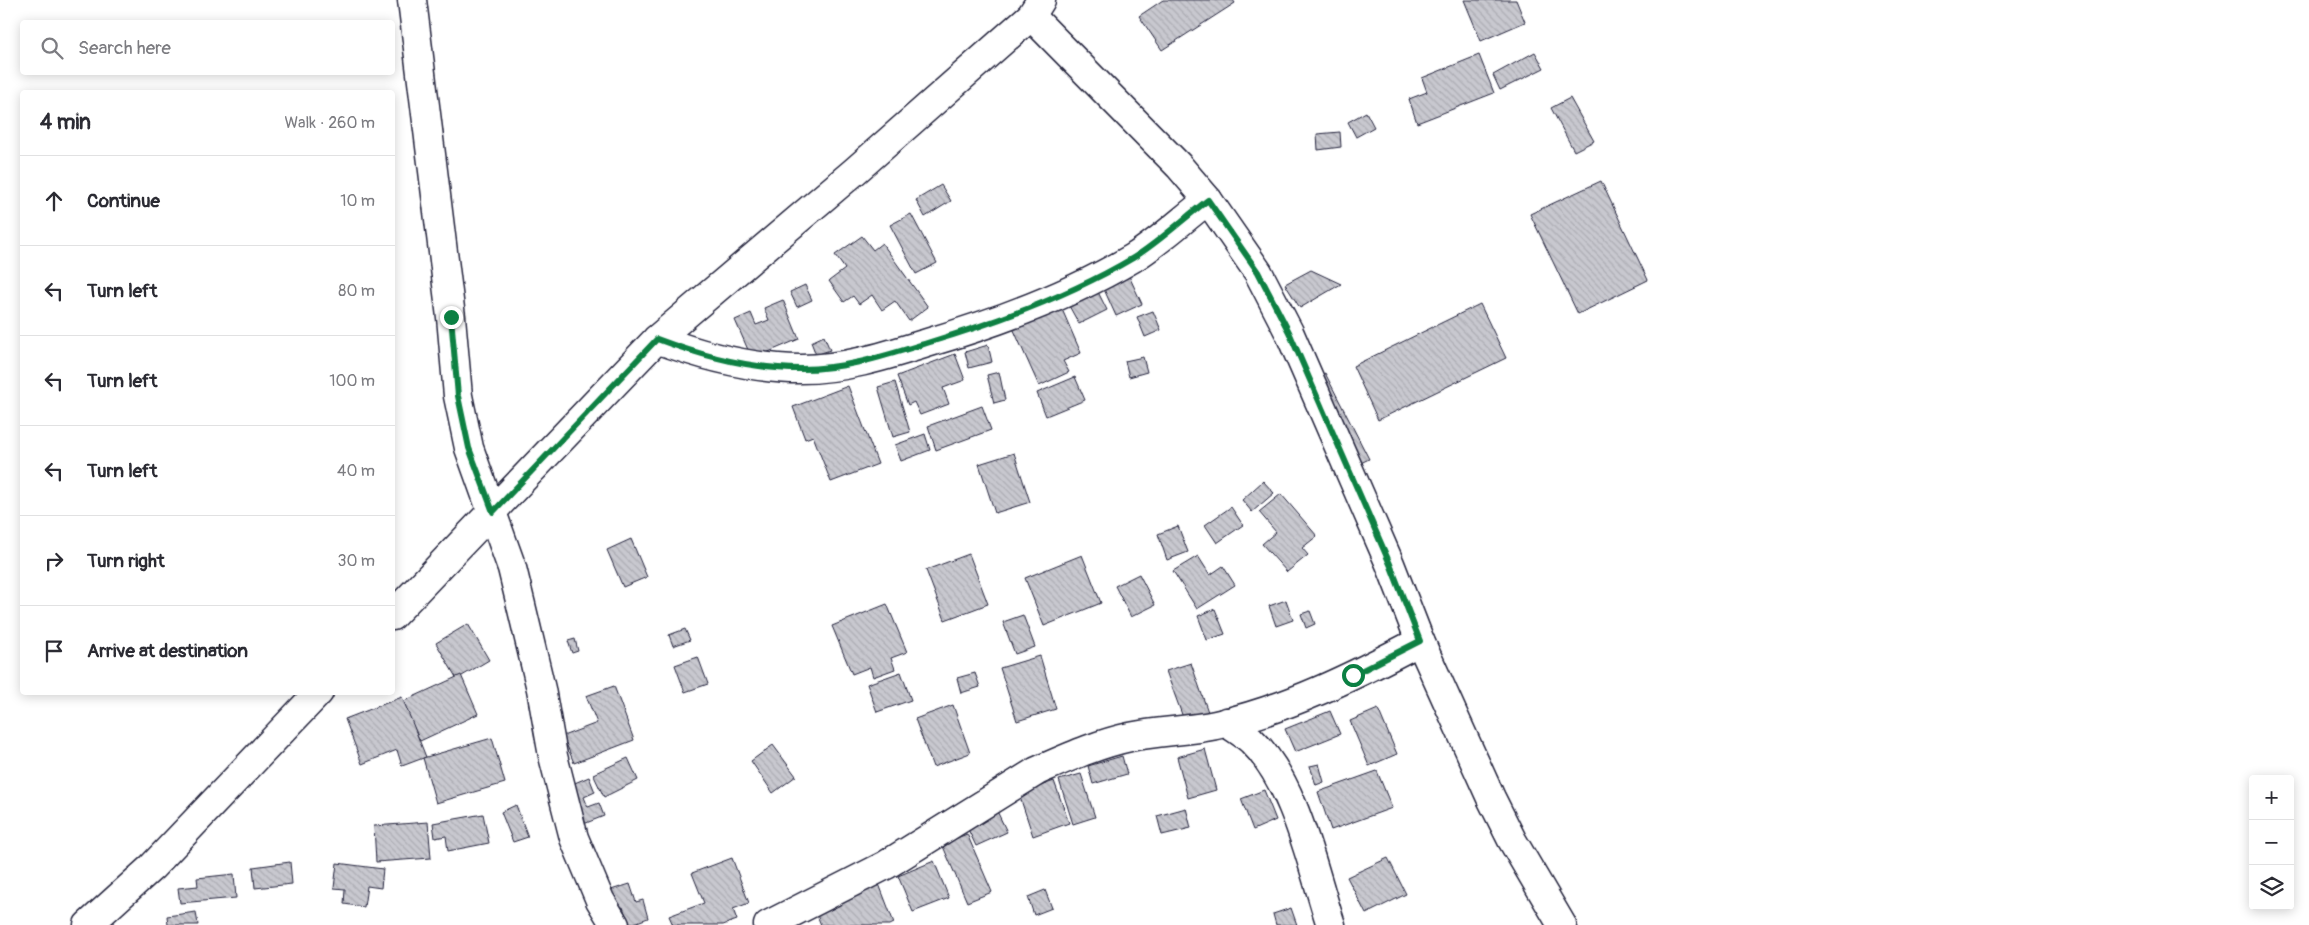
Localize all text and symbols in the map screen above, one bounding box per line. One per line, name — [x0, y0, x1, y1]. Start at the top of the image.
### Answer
search box — [20, 20, 395, 75]
icon: search — [38, 34, 66, 62]
text: Search here — [78, 36, 171, 60]
text: 4 min — [40, 109, 91, 136]
text: Walk · 260 m — [284, 113, 375, 133]
icon: ahead — [40, 187, 68, 215]
text: Continue — [87, 189, 160, 213]
text: 10 m — [340, 191, 375, 211]
icon: left — [40, 277, 68, 305]
text: Turn left — [87, 279, 157, 303]
text: 80 m — [338, 281, 375, 301]
route end — [440, 306, 463, 329]
icon: left — [40, 367, 68, 395]
text: Turn left — [87, 369, 157, 393]
text: 100 m — [329, 371, 375, 391]
icon: left — [40, 457, 68, 485]
text: Turn left — [87, 459, 157, 483]
text: 40 m — [337, 461, 375, 481]
icon: right — [40, 547, 68, 575]
text: Turn right — [87, 549, 165, 573]
text: 30 m — [337, 551, 375, 571]
icon: arrive — [40, 637, 68, 665]
text: Arrive at destination — [87, 639, 248, 663]
route start — [1342, 664, 1365, 687]
map controls — [2249, 775, 2294, 910]
button: + — [2249, 775, 2294, 820]
button: − — [2249, 820, 2294, 865]
button: layers — [2249, 865, 2294, 910]

